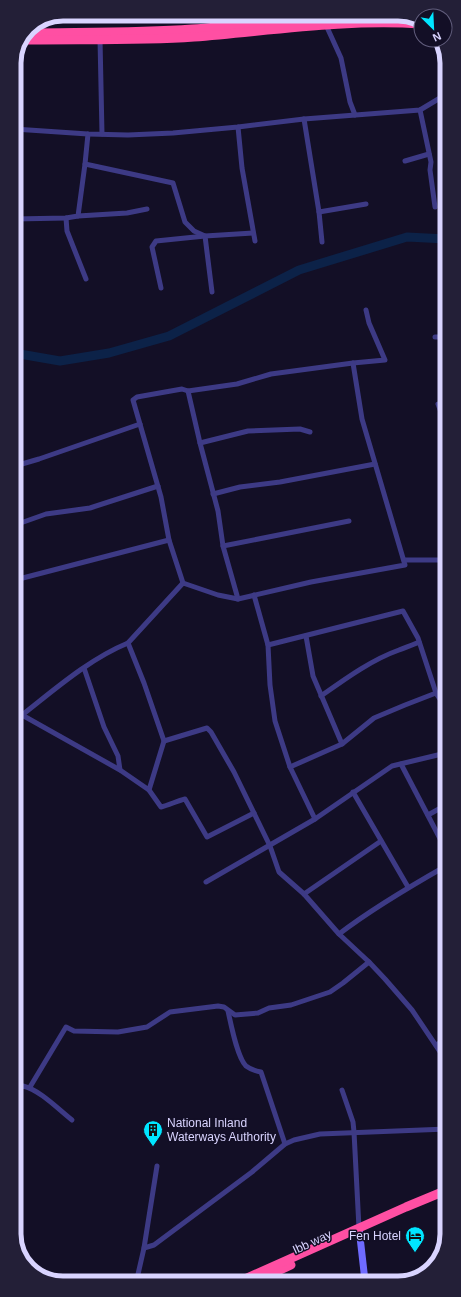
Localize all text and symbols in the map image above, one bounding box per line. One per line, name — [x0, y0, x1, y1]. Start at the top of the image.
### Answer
north arrow — [413, 8, 453, 48]
text: N — [431, 30, 443, 44]
place label: National Inland Waterways Authority — [167, 1116, 276, 1144]
building icon: National Inland Waterways Authority — [142, 1119, 164, 1147]
hotel icon: Fen Hotel — [404, 1225, 426, 1253]
street label: Ibb way — [290, 1227, 334, 1257]
place label: Fen Hotel — [349, 1229, 401, 1243]

